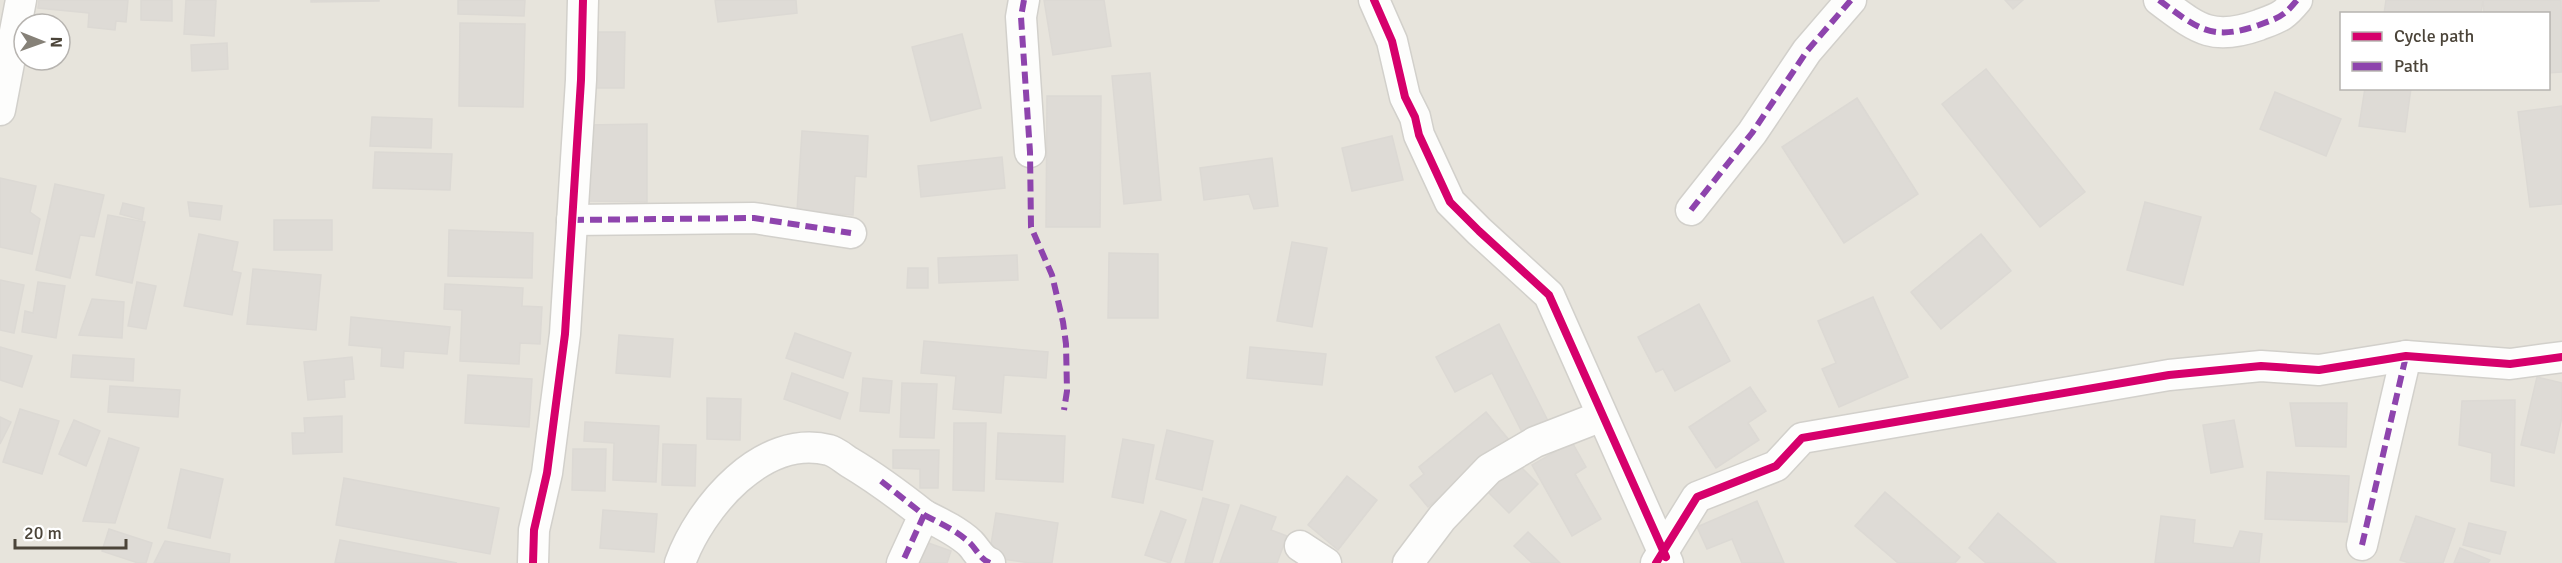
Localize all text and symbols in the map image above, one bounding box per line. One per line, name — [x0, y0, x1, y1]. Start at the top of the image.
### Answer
north arrow — [12, 12, 72, 72]
legend — [2340, 12, 2550, 90]
text: Cycle path — [2394, 25, 2474, 47]
text: N — [46, 37, 66, 48]
text: Path — [2394, 55, 2429, 77]
scale bar — [15, 512, 126, 550]
text: 20 m — [24, 522, 62, 544]

